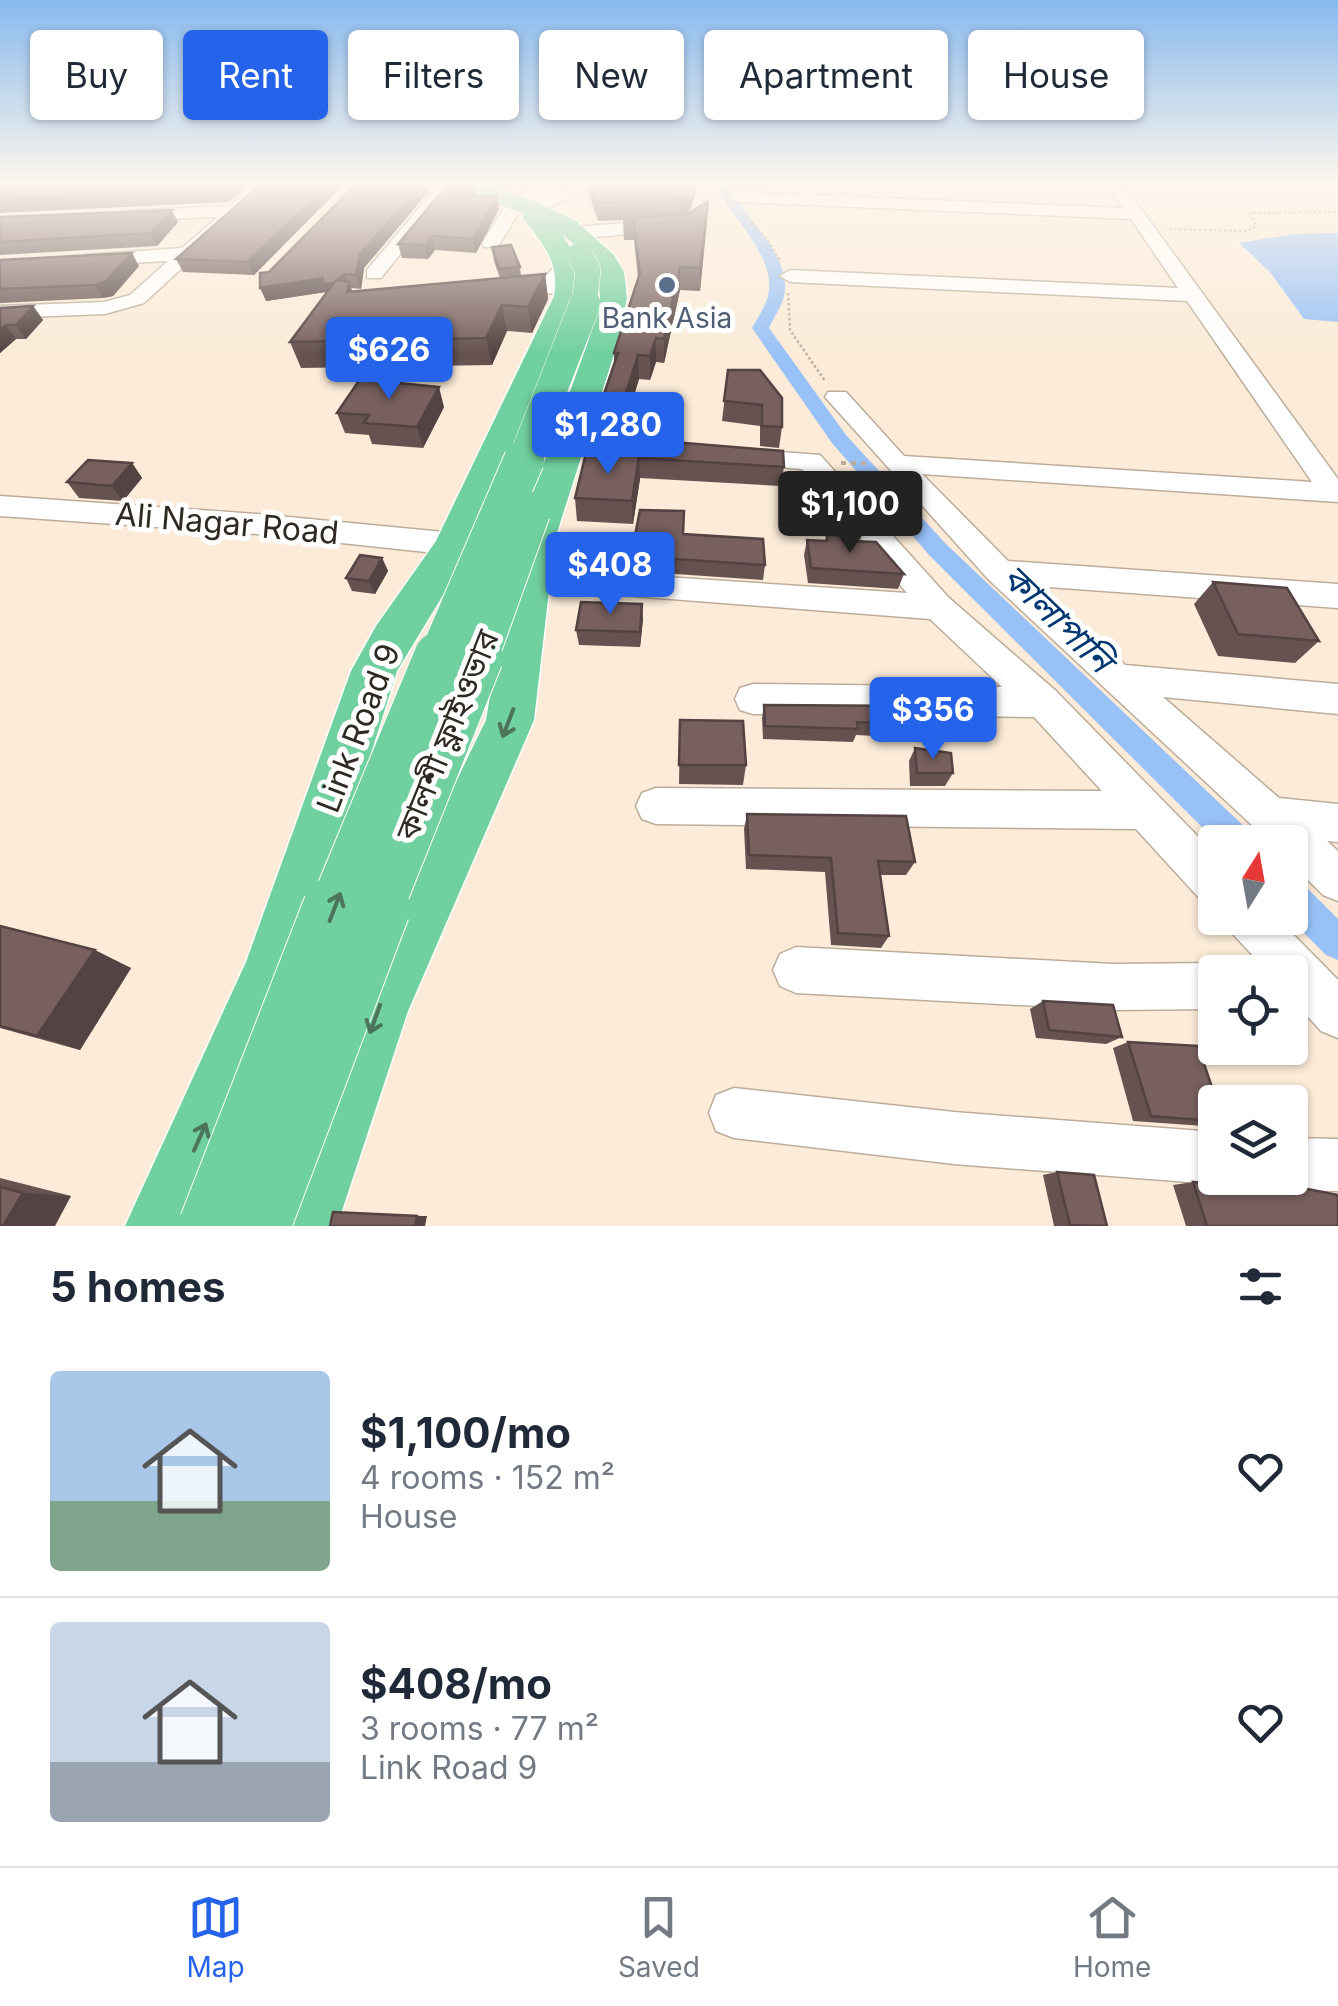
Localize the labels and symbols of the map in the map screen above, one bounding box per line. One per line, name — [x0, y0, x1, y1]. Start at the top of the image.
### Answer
marker: Bank Asia — [656, 274, 678, 296]
place label: Bank Asia — [602, 301, 732, 335]
pin: $626 — [330, 317, 448, 402]
pin: $1,280 — [527, 392, 689, 477]
pin: $1,100 — [769, 471, 931, 556]
street label: Ali Nagar Road — [113, 494, 341, 552]
pin: $408 — [551, 532, 669, 617]
water label: কালাপানি — [994, 555, 1126, 685]
street label: কালশী ফ্লাইওভার — [387, 623, 507, 847]
street label: Link Road 9 — [308, 638, 408, 818]
pin: $356 — [874, 677, 992, 762]
one-way arrow — [497, 707, 515, 737]
north arrow — [1198, 825, 1308, 935]
one-way arrow — [328, 892, 346, 922]
one-way arrow — [365, 1003, 383, 1034]
one-way arrow — [192, 1122, 210, 1153]

